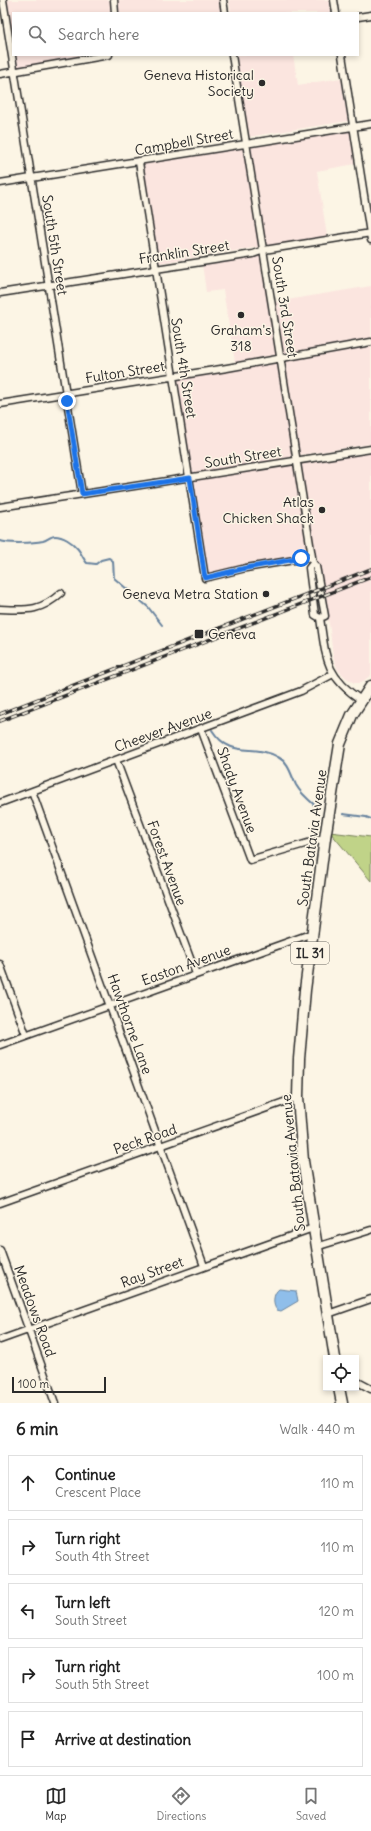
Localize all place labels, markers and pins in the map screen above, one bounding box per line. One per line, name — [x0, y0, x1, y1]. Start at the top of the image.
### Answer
place label: Geneva Historical Society — [144, 66, 254, 100]
marker: Geneva Historical Society — [257, 78, 267, 88]
marker: Graham's 318 — [236, 310, 246, 320]
place label: Graham's 318 — [211, 321, 271, 355]
place label: Atlas Chicken Shack — [222, 493, 314, 527]
marker: Atlas Chicken Shack — [317, 505, 327, 515]
place label: Geneva Metra Station — [122, 585, 258, 603]
marker: Geneva Metra Station — [261, 589, 271, 599]
place label: Geneva — [208, 625, 256, 643]
marker: Geneva — [193, 628, 205, 640]

